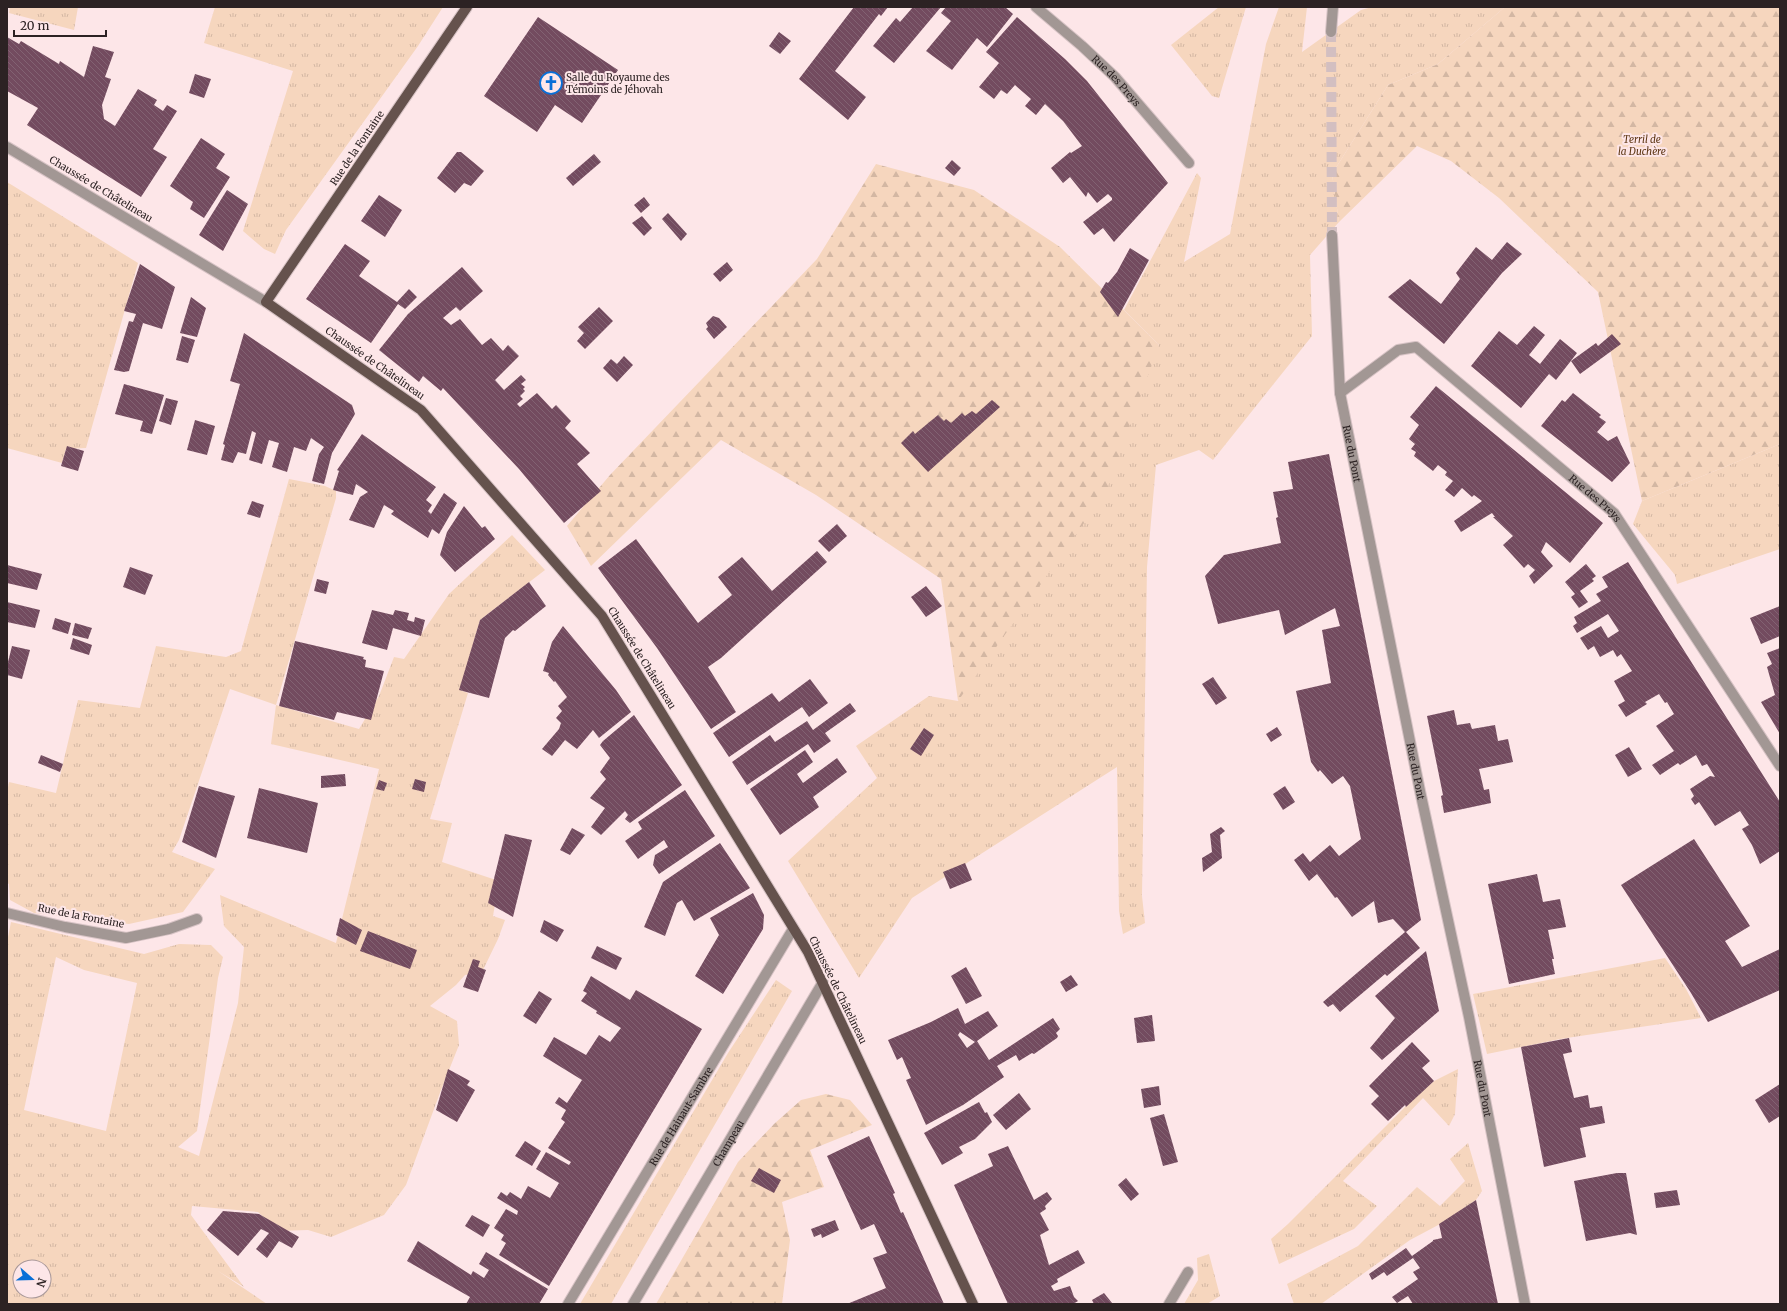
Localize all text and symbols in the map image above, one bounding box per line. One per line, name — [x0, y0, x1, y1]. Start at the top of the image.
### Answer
scale bar — [14, 12, 106, 38]
text: 20 m — [20, 18, 49, 33]
street label: Rue des Preys — [1089, 52, 1144, 109]
church icon: Salle du Royaume des Témoins de Jéhovah — [538, 70, 564, 96]
place label: Salle du Royaume des Témoins de Jéhovah — [566, 71, 670, 96]
street label: Rue de la Fontaine — [327, 108, 387, 188]
park label: Terril de la Duchère — [1618, 133, 1666, 158]
street label: Chaussée de Châtelineau — [47, 153, 155, 225]
street label: Chaussée de Châtelineau — [323, 324, 427, 402]
street label: Rue du Pont — [1340, 424, 1364, 483]
street label: Rue des Preys — [1566, 472, 1625, 524]
street label: Chaussée de Châtelineau — [605, 604, 679, 712]
street label: Rue du Pont — [1404, 742, 1428, 801]
street label: Rue de la Fontaine — [37, 901, 125, 931]
street label: Chaussée de Châtelineau — [806, 934, 870, 1046]
street label: Rue du Pont — [1471, 1059, 1495, 1118]
street label: Rue de Hainaut-Sambre — [646, 1064, 715, 1168]
street label: Champeau — [709, 1117, 747, 1168]
north arrow — [12, 1259, 52, 1299]
text: N — [33, 1276, 49, 1289]

